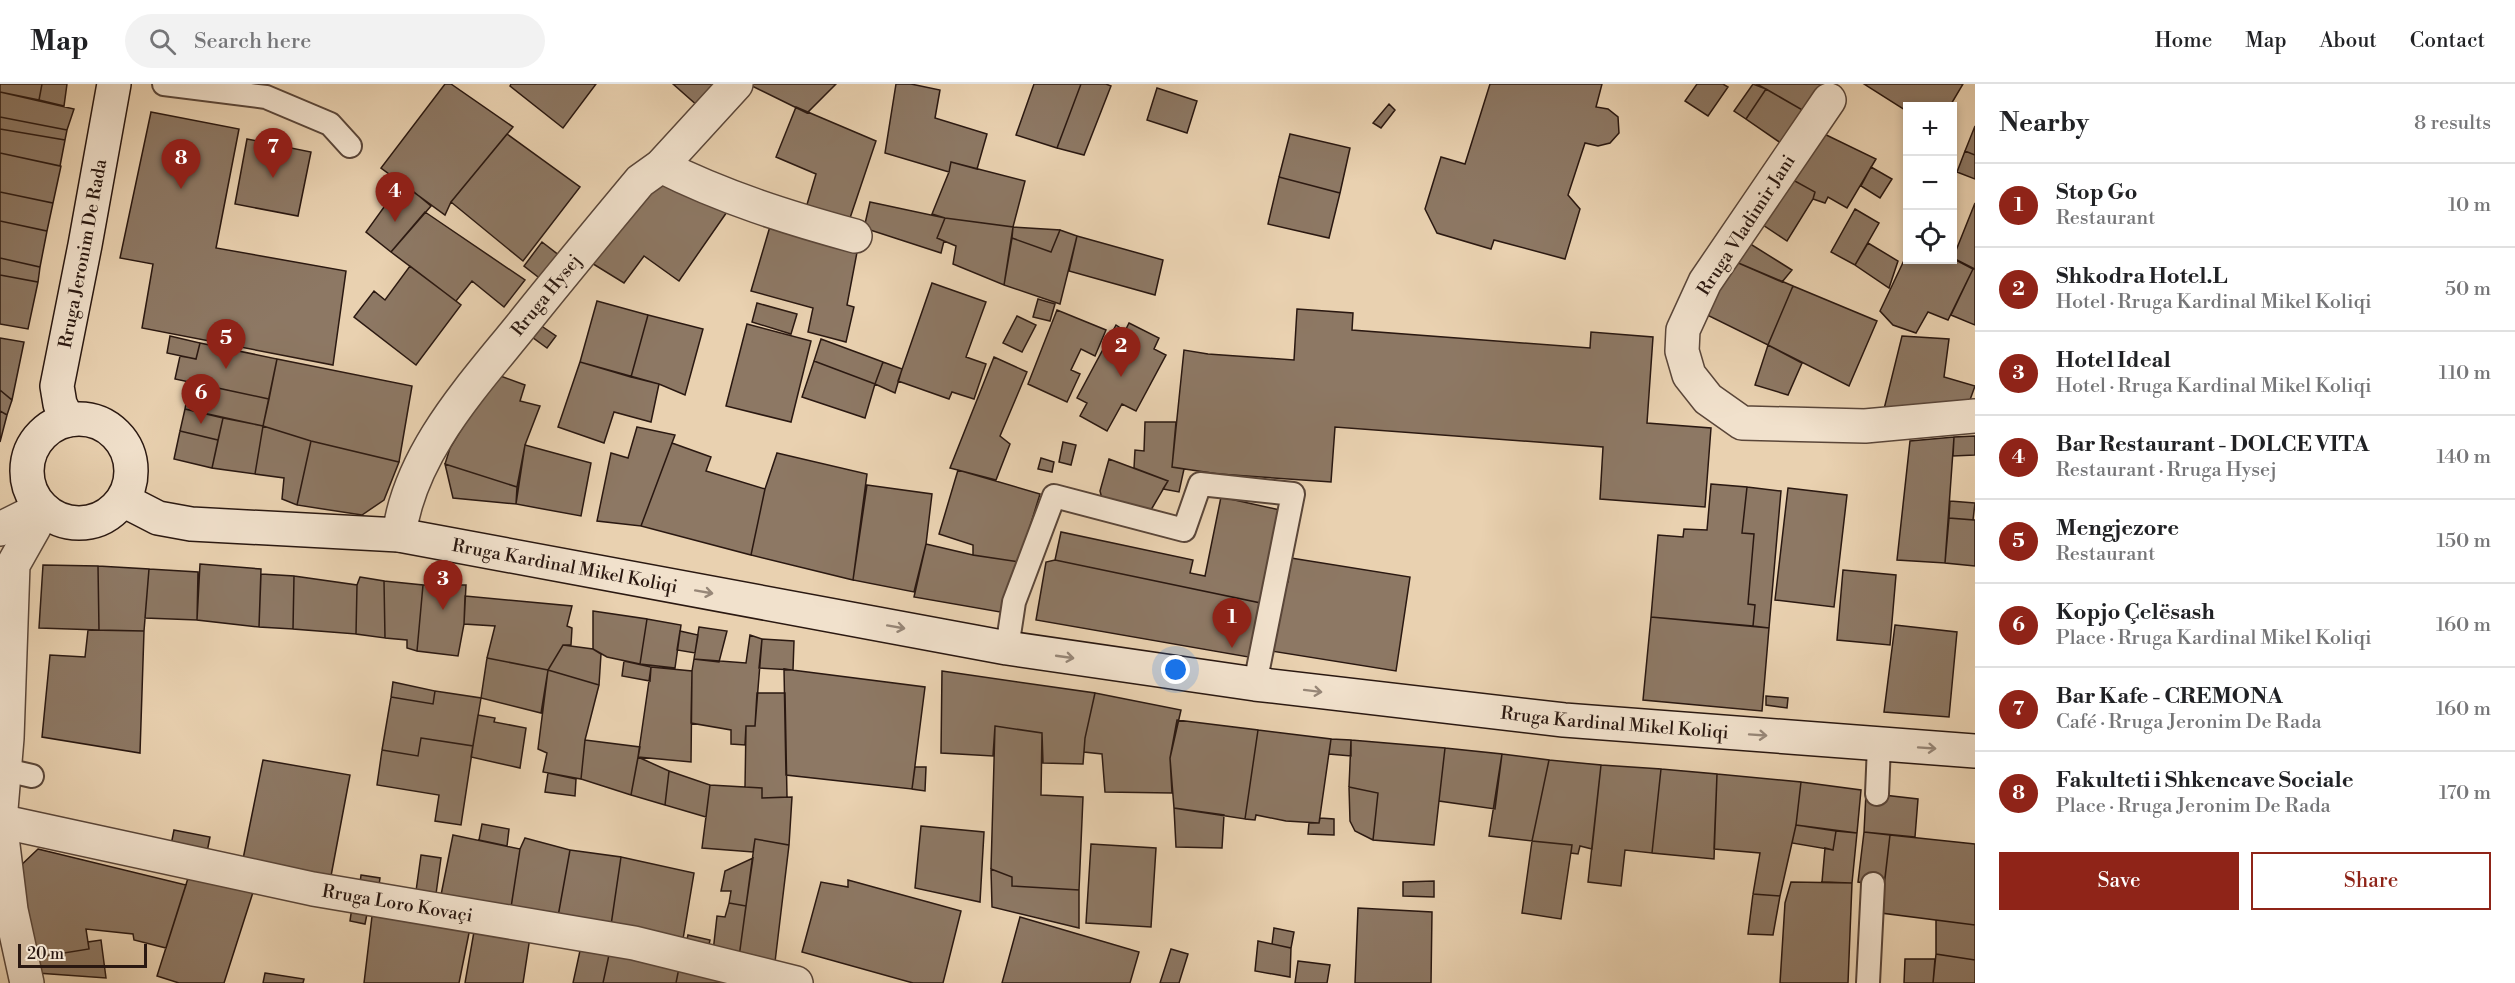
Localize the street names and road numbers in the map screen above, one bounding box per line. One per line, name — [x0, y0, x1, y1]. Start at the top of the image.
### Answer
street label: Rruga Vladimir Jani — [1692, 151, 1801, 300]
street label: Rruga Jeronim De Rada — [54, 156, 112, 350]
street label: Rruga Hysej — [506, 250, 586, 341]
street label: Rruga Kardinal Mikel Koliqi — [450, 534, 680, 599]
street label: Rruga Kardinal Mikel Koliqi — [1499, 702, 1730, 744]
street label: Rruga Loro Kovaçi — [320, 880, 475, 928]

